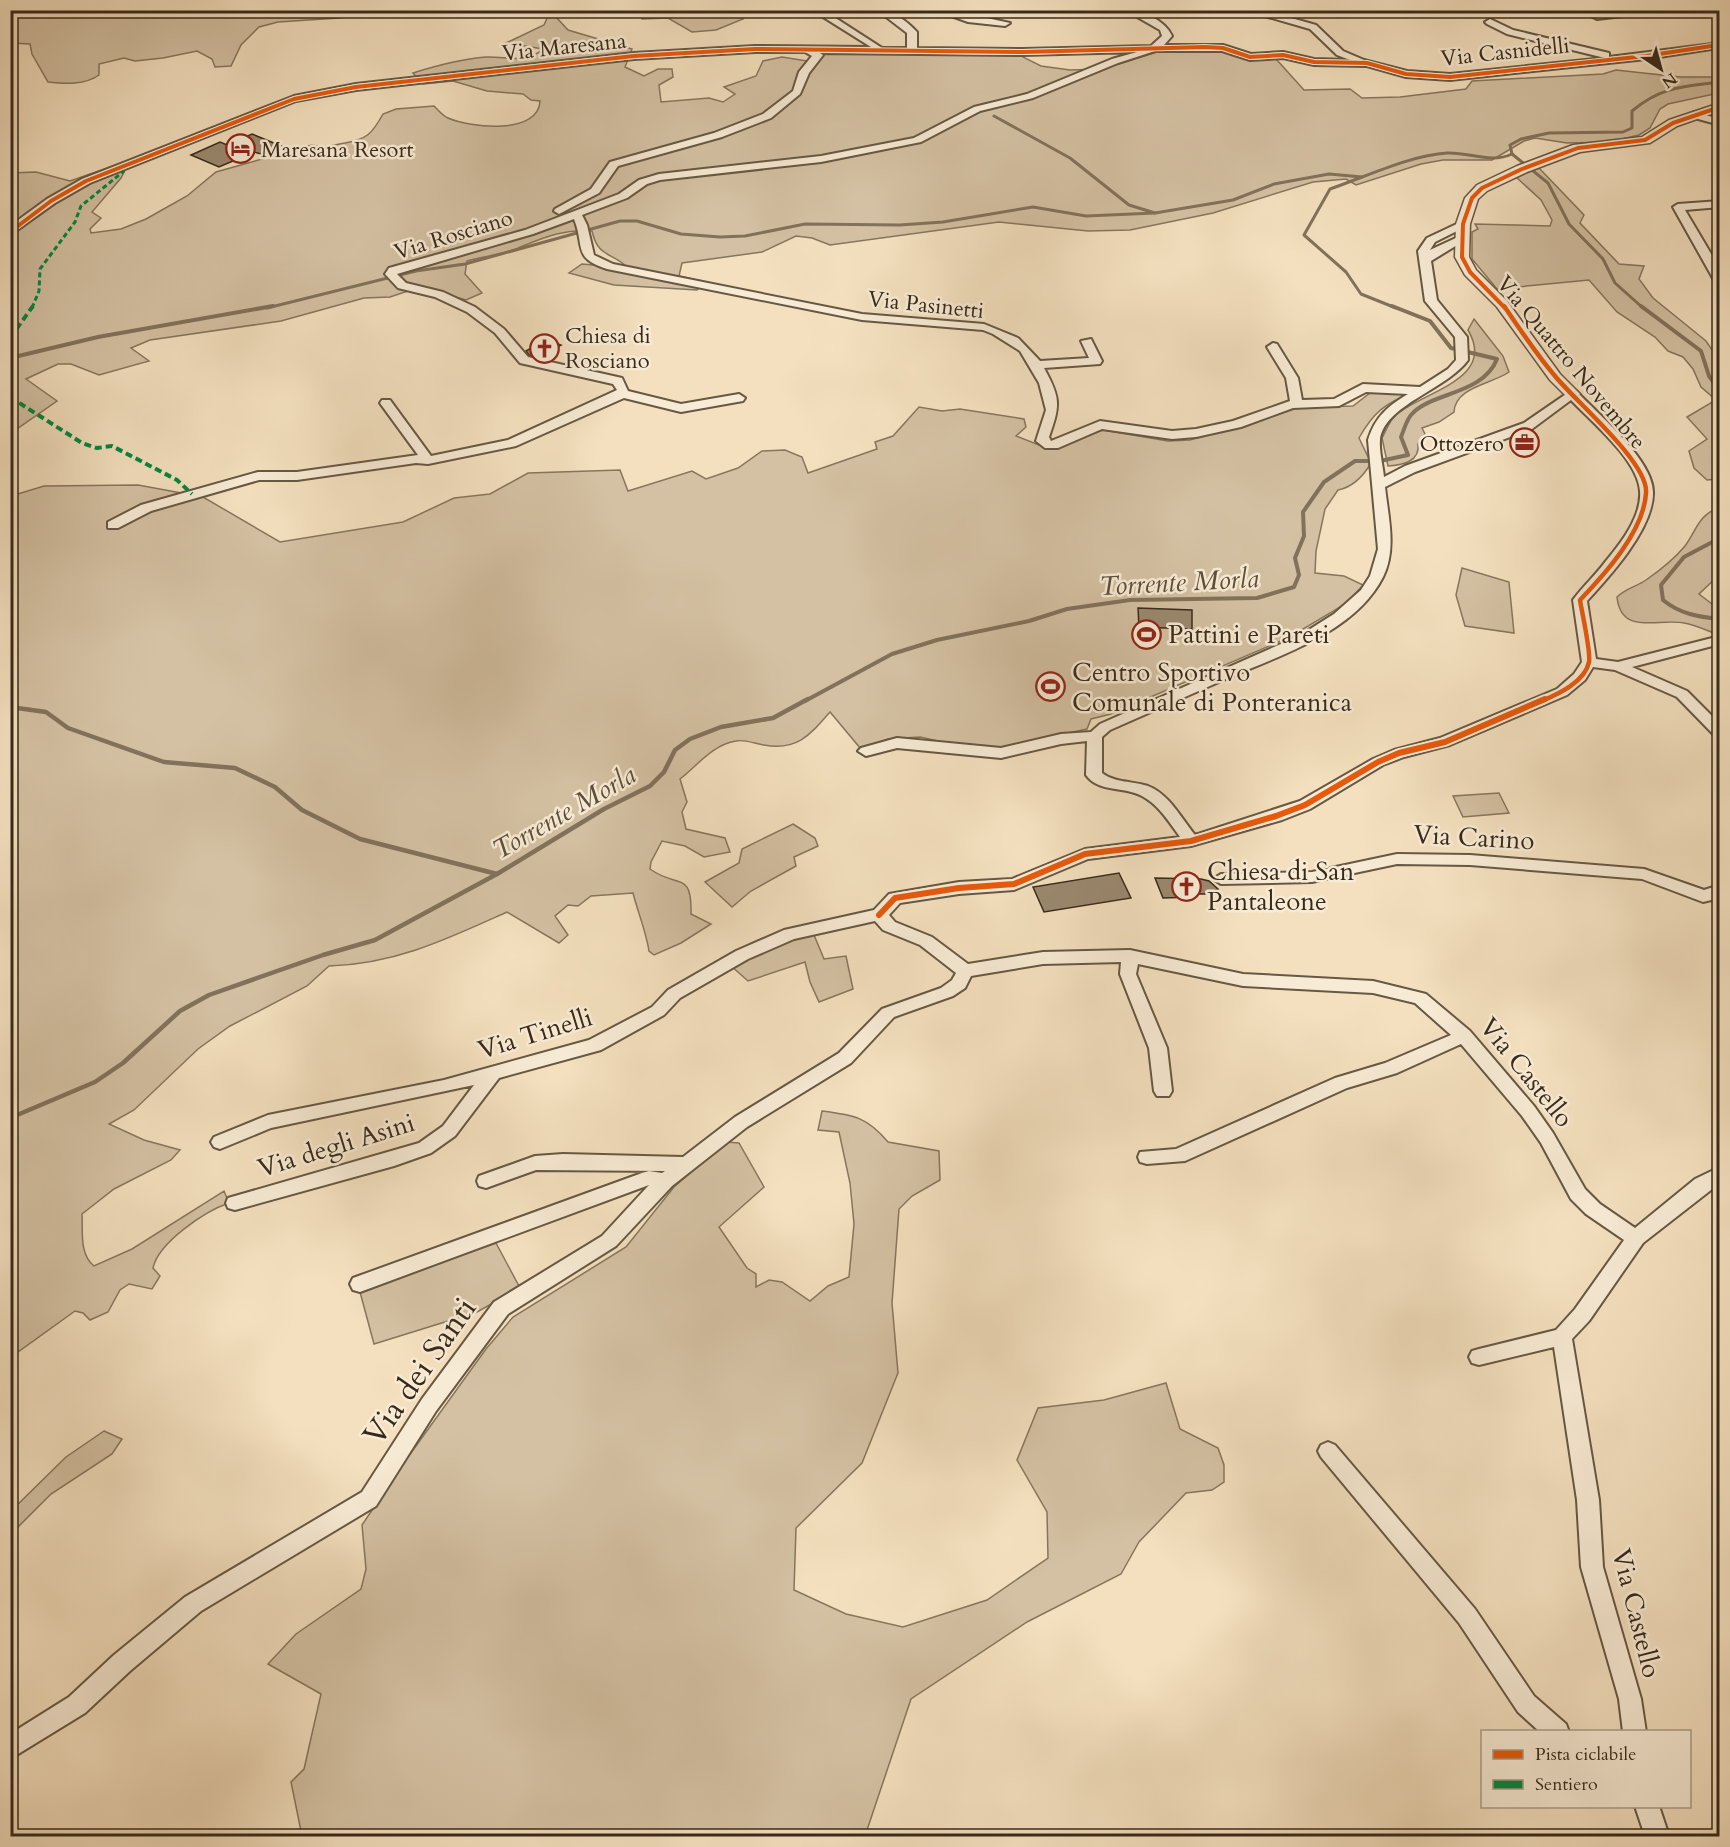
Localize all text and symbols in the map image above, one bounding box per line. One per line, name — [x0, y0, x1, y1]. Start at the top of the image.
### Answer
street label: Via Maresana — [500, 25, 628, 68]
street label: Via Casnidelli — [1439, 30, 1571, 74]
north arrow — [1631, 39, 1691, 99]
text: N — [1657, 67, 1681, 93]
hotel icon: Maresana Resort — [224, 133, 256, 165]
place label: Maresana Resort — [261, 135, 414, 165]
street label: Via Rosciano — [390, 203, 516, 267]
street label: Via Quattro Novembre — [1490, 269, 1653, 456]
street label: Via Pasinetti — [866, 284, 985, 326]
place label: Chiesa di Rosciano — [565, 321, 651, 376]
church icon: Chiesa di Rosciano — [528, 332, 560, 364]
office icon: Ottozero — [1509, 427, 1541, 459]
place label: Ottozero — [1419, 429, 1504, 459]
water label: Torrente Morla — [1098, 560, 1260, 605]
place label: Pattini e Pareti — [1168, 617, 1330, 652]
sports icon: Pattini e Pareti — [1131, 618, 1163, 650]
place label: Centro Sportivo Comunale di Ponteranica — [1072, 655, 1352, 720]
sports icon: Centro Sportivo Comunale di Ponteranica — [1035, 671, 1067, 703]
water label: Torrente Morla — [486, 756, 643, 868]
street label: Via Carino — [1412, 817, 1536, 858]
place label: Chiesa di San Pantaleone — [1207, 854, 1355, 919]
church icon: Chiesa di San Pantaleone — [1170, 870, 1202, 902]
street label: Via Tinelli — [474, 999, 597, 1067]
street label: Via Castello — [1472, 1010, 1582, 1135]
street label: Via degli Asini — [253, 1105, 419, 1186]
street label: Via dei Santi — [353, 1289, 487, 1454]
street label: Via Castello — [1604, 1545, 1669, 1681]
legend — [1481, 1730, 1691, 1808]
text: Pista ciclabile — [1535, 1742, 1636, 1767]
text: Sentiero — [1535, 1772, 1598, 1797]

